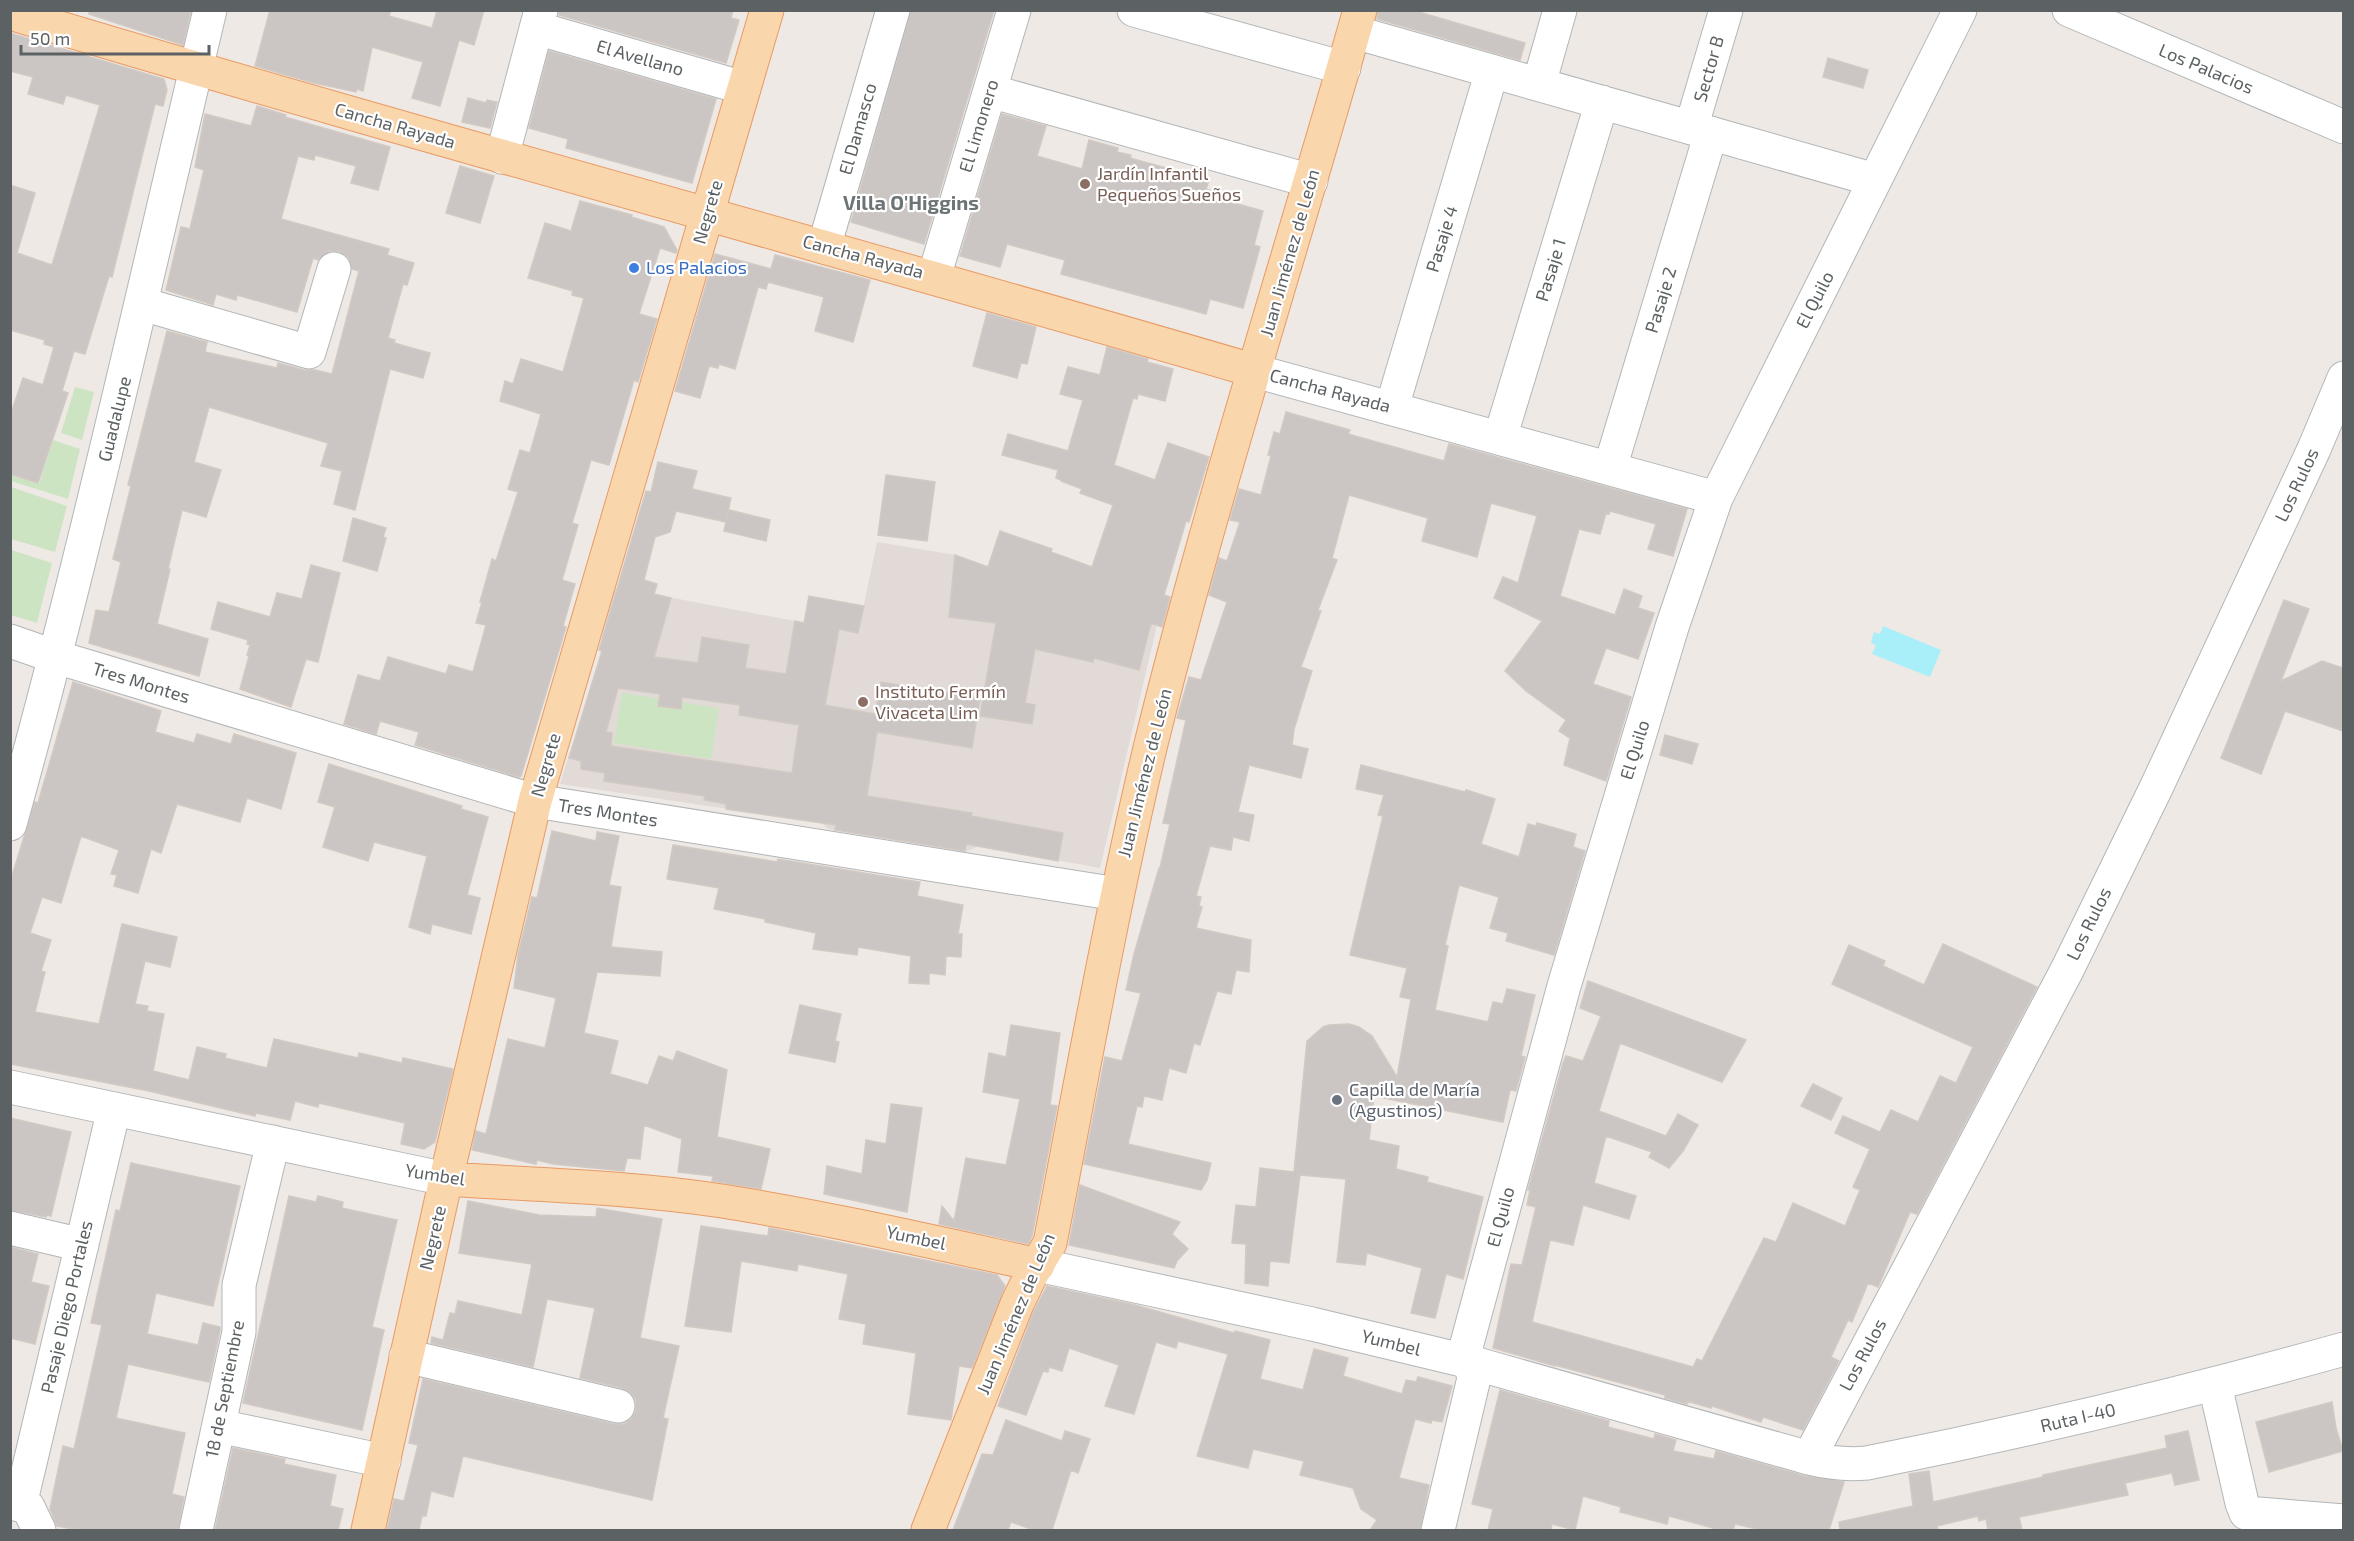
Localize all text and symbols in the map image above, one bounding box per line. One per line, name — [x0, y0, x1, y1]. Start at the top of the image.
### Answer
scale bar — [21, 18, 208, 56]
text: 50 m — [30, 27, 70, 49]
street label: Sector B — [1688, 33, 1728, 104]
street label: El Avellano — [594, 34, 686, 80]
street label: Los Palacios — [2156, 38, 2257, 98]
street label: El Limonero — [953, 77, 1003, 175]
street label: El Damasco — [833, 80, 881, 177]
street label: Cancha Rayada — [333, 97, 458, 153]
place label: Jardín Infantil Pequeños Sueños — [1097, 162, 1241, 205]
street label: Juan Jiménez de León — [1255, 166, 1323, 339]
street label: Negrete — [687, 177, 727, 246]
marker: Jardín Infantil Pequeños Sueños — [1078, 177, 1092, 191]
district label: Villa O'Higgins — [843, 190, 979, 214]
street label: Pasaje 4 — [1420, 203, 1462, 275]
street label: Cancha Rayada — [800, 229, 926, 283]
street label: Pasaje 1 — [1530, 236, 1570, 304]
place label: Los Palacios — [646, 256, 747, 278]
marker: Los Palacios — [627, 261, 641, 275]
street label: Pasaje 2 — [1640, 264, 1680, 335]
street label: El Quilo — [1790, 267, 1838, 332]
street label: Cancha Rayada — [1267, 363, 1393, 417]
street label: Guadalupe — [93, 374, 135, 464]
street label: Los Rulos — [2269, 444, 2323, 525]
street label: Tres Montes — [90, 657, 193, 707]
place label: Instituto Fermín Vivaceta Lim — [875, 680, 1006, 723]
street label: Juan Jiménez de León — [1112, 686, 1176, 859]
marker: Instituto Fermín Vivaceta Lim — [856, 695, 870, 709]
street label: El Quilo — [1615, 717, 1654, 782]
street label: Negrete — [525, 730, 565, 799]
street label: Tres Montes — [557, 793, 660, 831]
street label: Los Rulos — [2061, 883, 2115, 964]
place label: Capilla de María (Agustinos) — [1349, 1078, 1480, 1121]
marker: Capilla de María (Agustinos) — [1330, 1093, 1344, 1107]
street label: Yumbel — [404, 1158, 467, 1190]
street label: El Quilo — [1481, 1184, 1519, 1249]
street label: Negrete — [414, 1203, 450, 1272]
street label: Pasaje Diego Portales — [35, 1218, 97, 1395]
street label: Yumbel — [884, 1220, 949, 1254]
street label: Juan Jiménez de León — [971, 1230, 1059, 1398]
street label: Los Rulos — [1834, 1315, 1890, 1394]
street label: 18 de Septiembre — [200, 1318, 248, 1460]
street label: Yumbel — [1359, 1324, 1424, 1360]
street label: Ruta I-40 — [2038, 1398, 2118, 1436]

